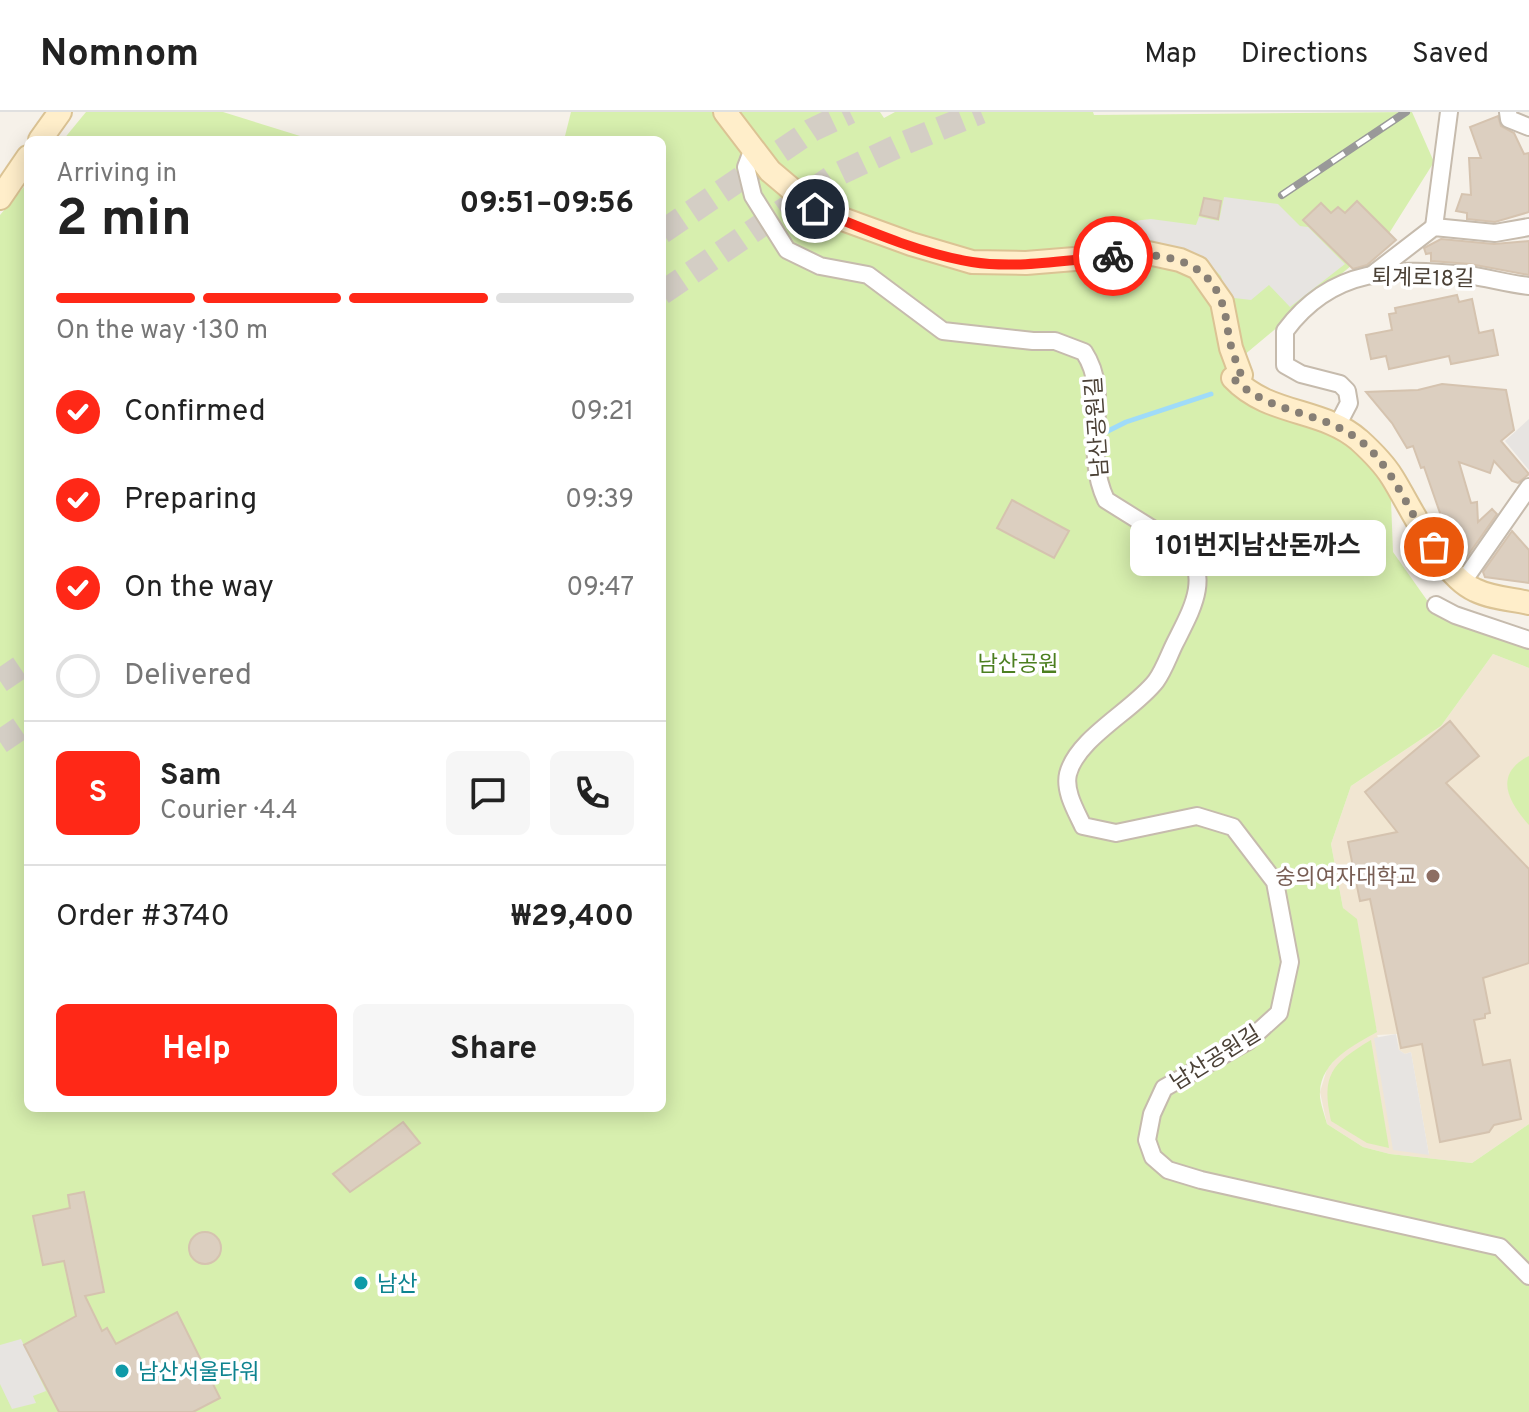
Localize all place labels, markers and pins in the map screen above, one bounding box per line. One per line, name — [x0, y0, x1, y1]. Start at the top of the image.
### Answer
pin — [781, 175, 849, 243]
pin — [1400, 513, 1468, 581]
callout: 101번지남산돈까스 — [1130, 519, 1386, 575]
place label: 숭의여자대학교 — [1275, 865, 1417, 892]
marker: 숭의여자대학교 — [1424, 867, 1442, 885]
place label: 남산 — [377, 1272, 417, 1299]
marker: 남산 — [352, 1274, 370, 1292]
place label: 남산서울타워 — [138, 1360, 259, 1387]
marker: 남산서울타워 — [113, 1362, 131, 1380]

